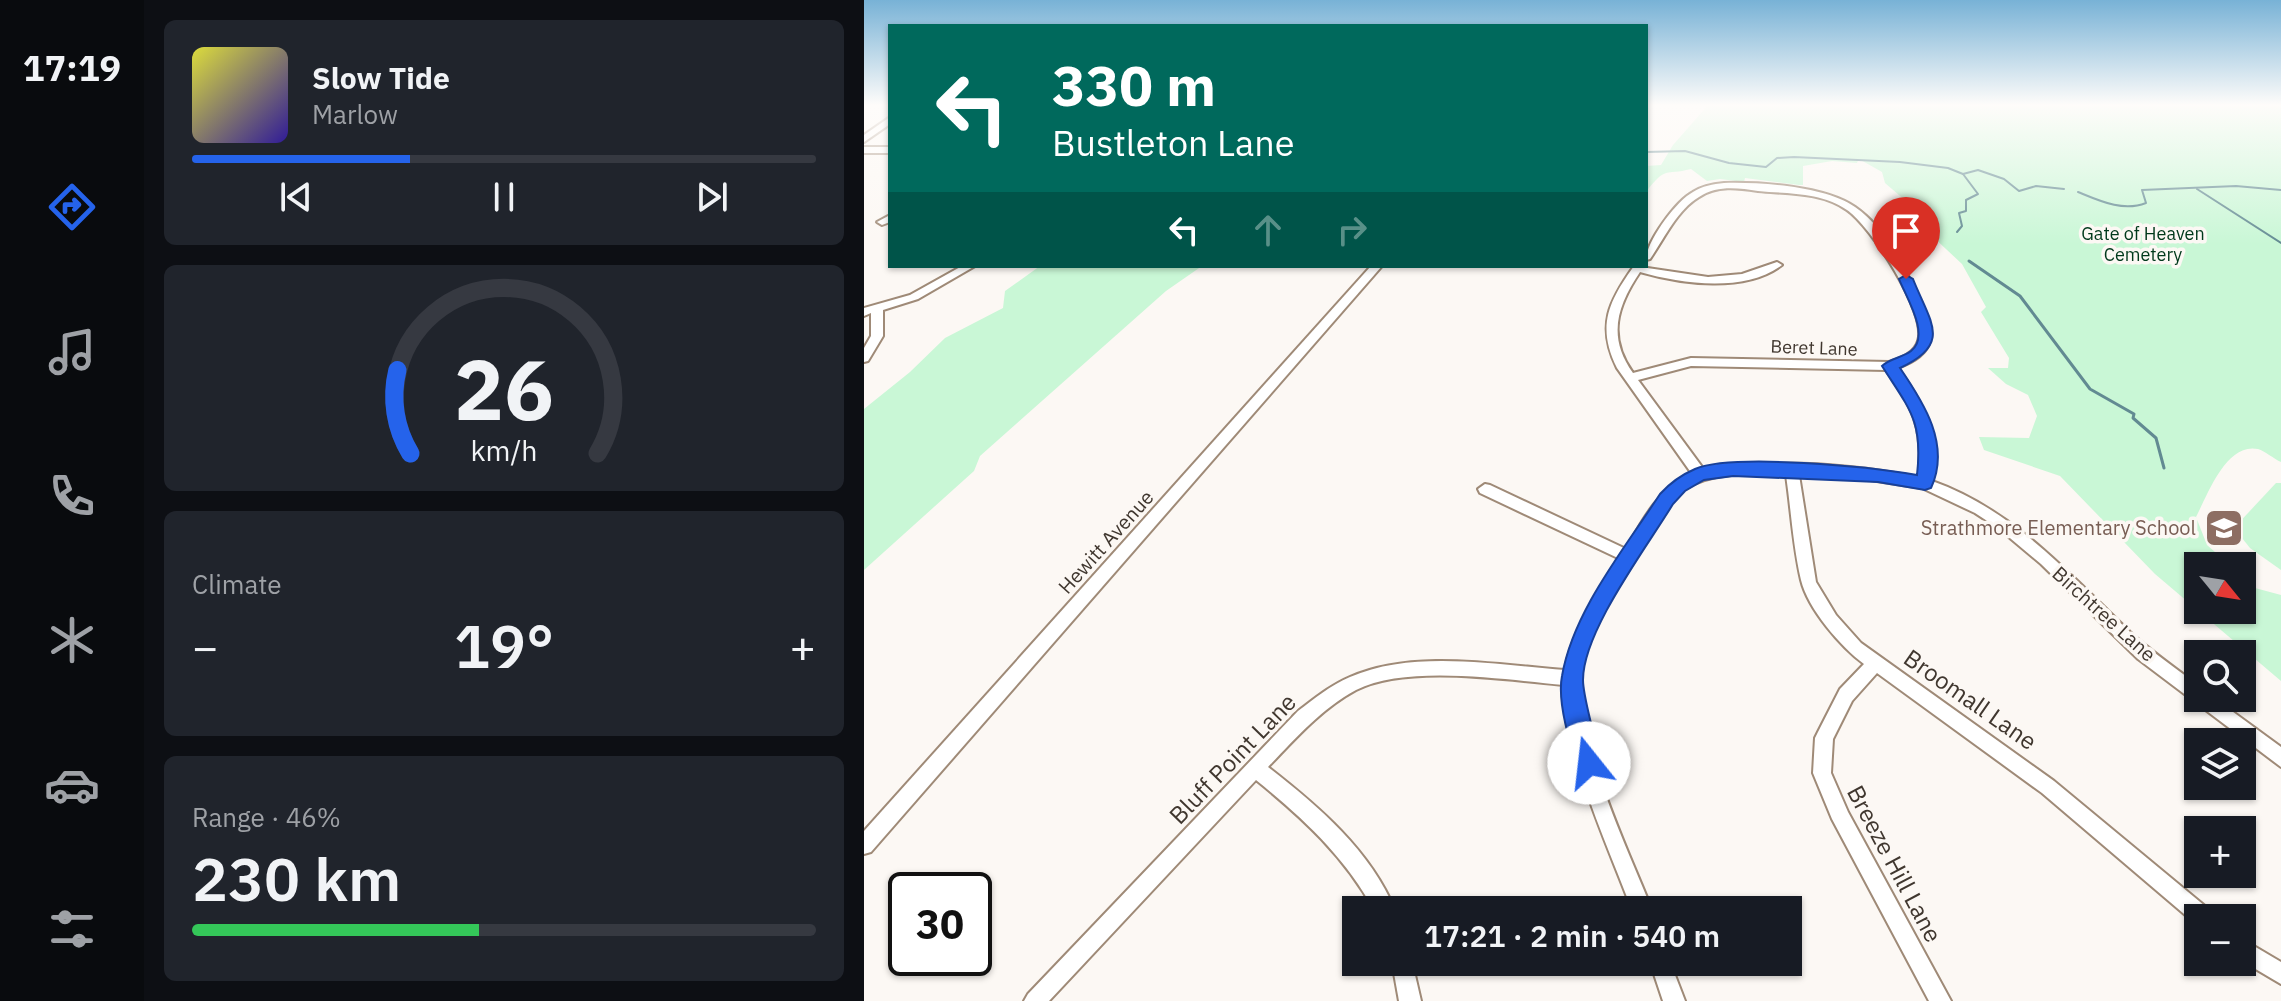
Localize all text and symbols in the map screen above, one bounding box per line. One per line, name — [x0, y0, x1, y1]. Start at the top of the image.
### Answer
text: 17:19 — [23, 44, 121, 91]
text: 330 m — [1052, 49, 1216, 121]
icon: left — [920, 56, 1024, 160]
text: Slow Tide — [312, 58, 450, 97]
text: Marlow — [312, 97, 398, 131]
text: Bustleton Lane — [1052, 119, 1294, 166]
icon: previous — [274, 175, 318, 219]
icon: pause — [482, 175, 526, 219]
icon: next — [690, 175, 734, 219]
icon: directions — [44, 179, 100, 235]
pin — [1872, 197, 1940, 279]
icon: left — [1162, 208, 1206, 252]
icon: ahead — [1246, 208, 1290, 252]
icon: right — [1330, 208, 1374, 252]
icon: arrive — [1884, 209, 1928, 253]
park label: Gate of Heaven Cemetery — [2081, 222, 2205, 266]
icon: music — [44, 324, 100, 380]
text: 26 — [454, 334, 554, 442]
street label: Beret Lane — [1770, 334, 1858, 361]
text: km/h — [470, 432, 538, 469]
icon: phone — [44, 468, 100, 524]
street label: Hewitt Avenue — [1052, 484, 1159, 599]
school or university icon: Strathmore Elementary School — [2203, 507, 2245, 549]
place label: Strathmore Elementary School — [1921, 514, 2196, 541]
north arrow — [2184, 552, 2256, 624]
map controls — [2184, 552, 2256, 976]
street label: Birchtree Lane — [2047, 560, 2162, 667]
text: Climate — [192, 567, 282, 601]
text: 19° — [454, 606, 554, 685]
icon: climate — [44, 612, 100, 668]
text: − — [192, 618, 218, 675]
text: + — [790, 618, 816, 675]
button: search — [2184, 640, 2256, 712]
street label: Broomall Lane — [1898, 642, 2043, 757]
street label: Bluff Point Lane — [1162, 686, 1303, 831]
position arrow — [1547, 721, 1631, 805]
button: layers — [2184, 728, 2256, 800]
icon: car — [44, 757, 100, 813]
street label: Breeze Hill Lane — [1840, 779, 1950, 948]
text: Range · 46% — [192, 800, 341, 834]
button: + — [2184, 816, 2256, 888]
text: 230 km — [192, 839, 401, 918]
speed limit sign: 30 — [888, 872, 992, 976]
icon: filters — [44, 901, 100, 957]
button: − — [2184, 904, 2256, 976]
text: 17:21 · 2 min · 540 m — [1424, 916, 1720, 955]

